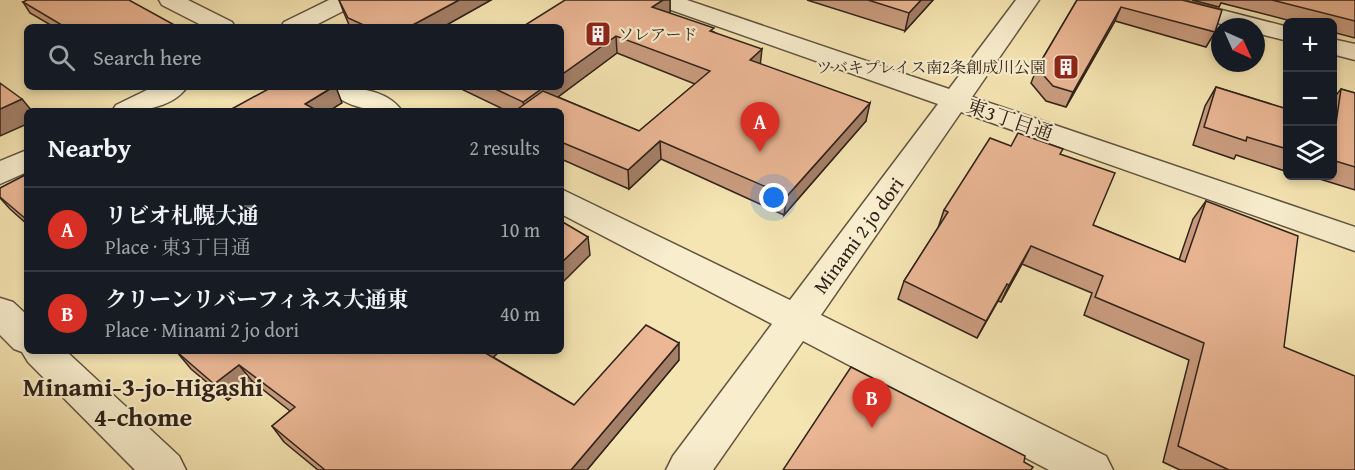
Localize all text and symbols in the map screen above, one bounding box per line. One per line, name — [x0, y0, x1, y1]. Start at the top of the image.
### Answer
north arrow — [1211, 18, 1265, 72]
map controls — [1283, 18, 1337, 180]
button: + — [1283, 18, 1337, 72]
building icon: ソレアード — [583, 19, 613, 49]
place label: ソレアード — [618, 22, 698, 46]
search box — [24, 24, 564, 90]
icon: search — [45, 41, 78, 74]
text: Search here — [93, 41, 202, 73]
building icon: ツバキプレイス南2条創成川公園 — [1051, 52, 1081, 82]
place label: ツバキプレイス南2条創成川公園 — [816, 55, 1046, 79]
button: − — [1283, 72, 1337, 126]
street label: 東3丁目通 — [963, 91, 1057, 147]
pin: A — [740, 102, 780, 152]
button: layers — [1283, 126, 1337, 180]
text: Nearby — [48, 128, 131, 167]
text: 2 results — [469, 133, 540, 162]
street label: Minami 2 jo dori — [806, 170, 910, 299]
your location — [759, 183, 788, 212]
text: リビオ札幌大通 — [105, 199, 259, 231]
text: A — [61, 215, 74, 244]
text: 10 m — [500, 215, 540, 244]
text: Place · 東3丁目通 — [105, 232, 251, 261]
text: クリーンリバーフィネス大通東 — [105, 283, 409, 315]
text: B — [61, 299, 74, 328]
text: 40 m — [500, 299, 540, 328]
text: Place · Minami 2 jo dori — [105, 315, 299, 344]
district label: Minami-3-jo-Higashi 4-chome — [23, 367, 263, 436]
pin: B — [852, 378, 892, 428]

